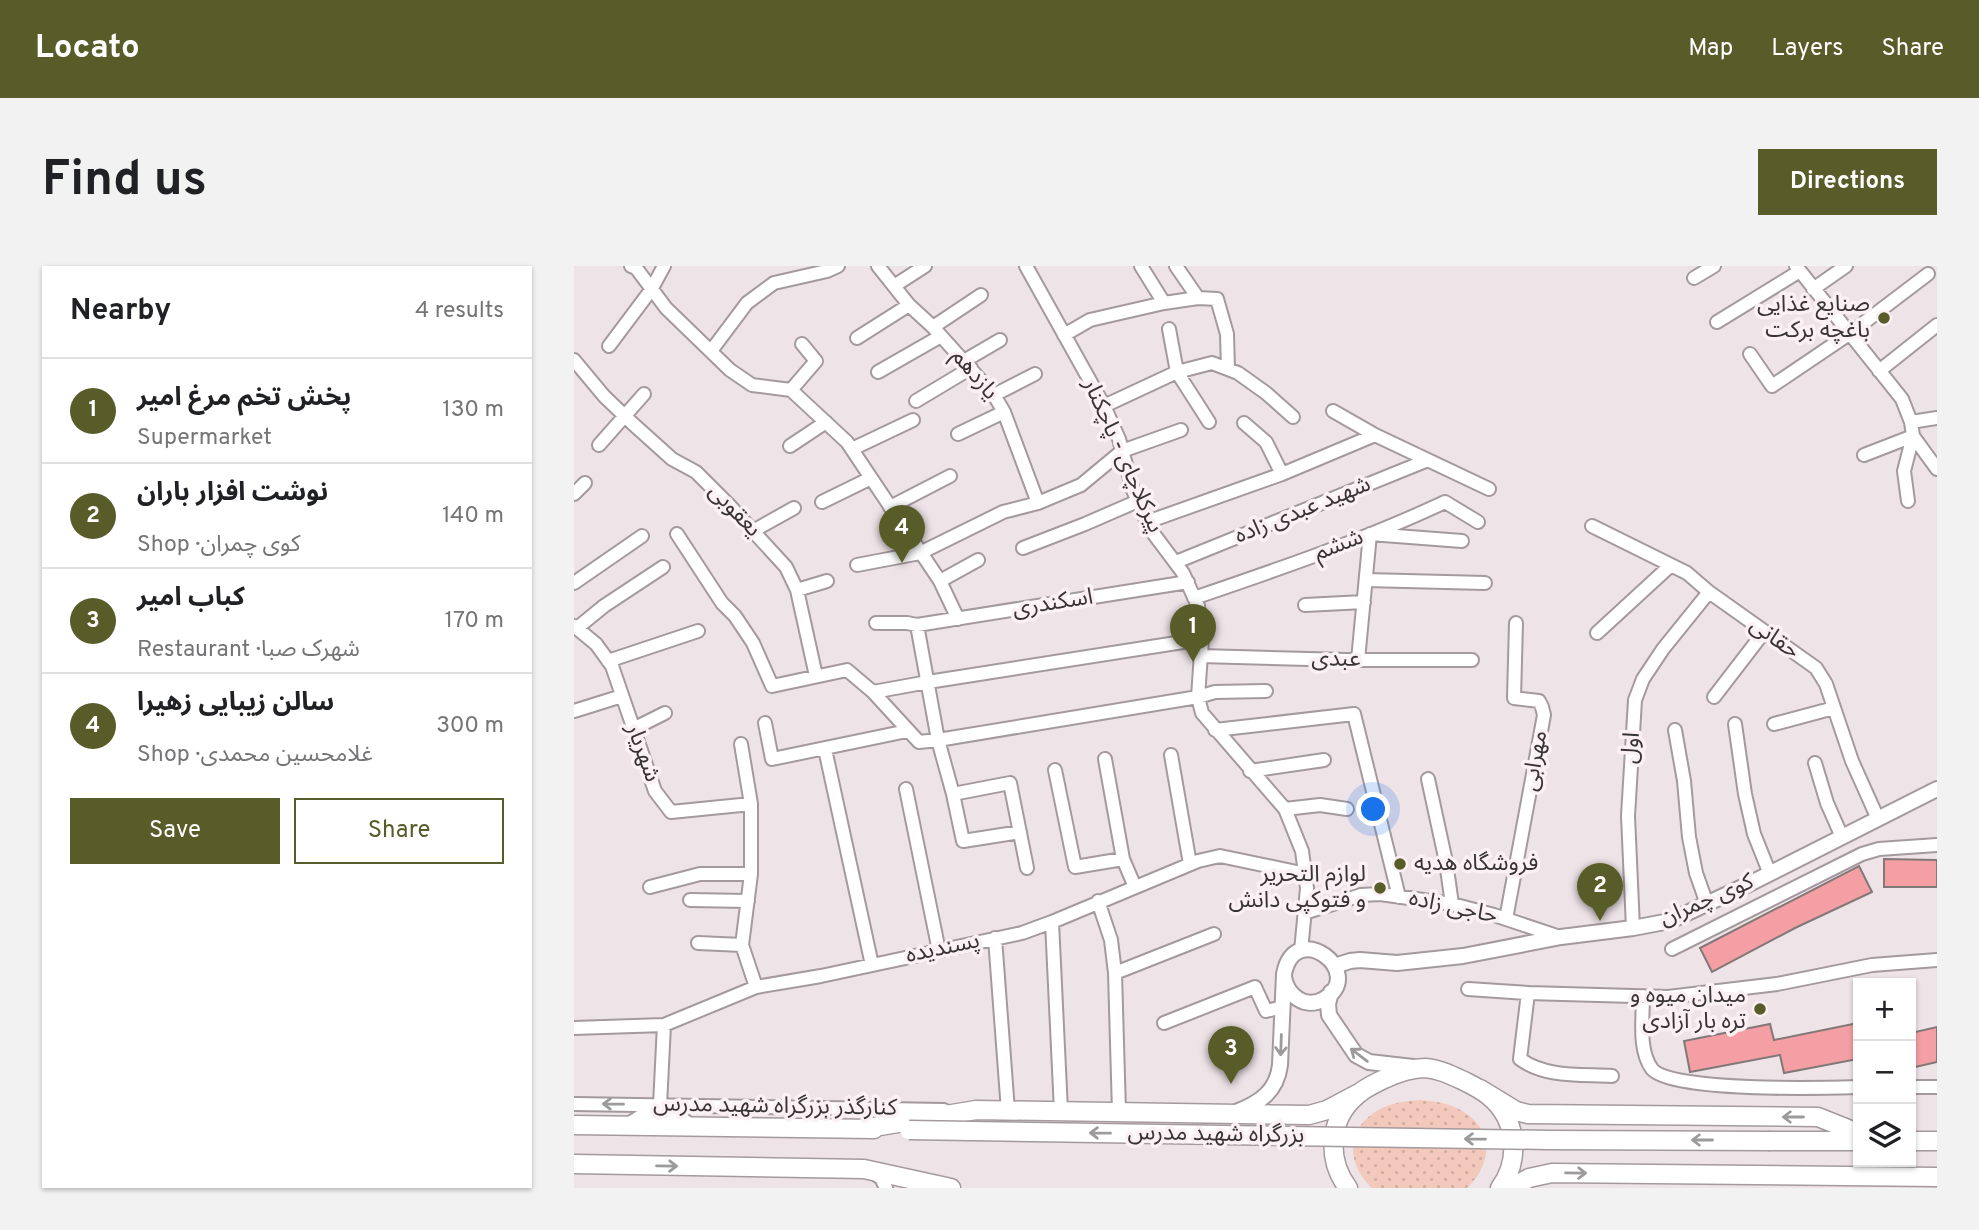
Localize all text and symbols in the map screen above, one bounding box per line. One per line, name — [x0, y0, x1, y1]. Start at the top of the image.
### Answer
text: Locato — [35, 28, 140, 70]
text: Map — [1688, 34, 1733, 64]
text: Layers — [1771, 34, 1843, 64]
text: Share — [1881, 34, 1944, 64]
button: Directions — [1758, 149, 1937, 215]
text: Find us — [42, 151, 207, 213]
place label: صنایع غذایی باغچه برکت — [1757, 291, 1870, 346]
text: Nearby — [70, 293, 171, 330]
text: 4 results — [415, 297, 504, 326]
marker: صنایع غذایی باغچه برکت — [1876, 310, 1892, 326]
street label: یازدهم — [944, 343, 1004, 407]
street label: پیرکلاچای - پاچکنار — [1074, 373, 1169, 538]
text: پخش تخم مرغ امیر — [137, 382, 351, 415]
text: 1 — [88, 396, 98, 425]
text: 130 m — [442, 396, 504, 425]
text: Supermarket — [137, 424, 272, 453]
street label: شهید عبدی زاده — [1231, 471, 1375, 551]
text: نوشت افزار باران — [137, 477, 328, 510]
street label: یعقوبی — [701, 478, 767, 544]
text: 2 — [86, 502, 100, 531]
text: 140 m — [442, 502, 504, 531]
pin: 4 — [879, 505, 925, 563]
street label: ششم — [1310, 523, 1368, 569]
text: Shop · کوی چمران — [137, 531, 300, 560]
text: کباب امیر — [137, 582, 245, 615]
street label: اسکندری — [1011, 583, 1095, 625]
pin: 1 — [1170, 604, 1216, 662]
text: 3 — [86, 607, 100, 636]
text: 170 m — [445, 607, 504, 636]
street label: حقانی — [1743, 611, 1805, 667]
text: Restaurant · شهرک صبا — [137, 636, 360, 665]
street label: عبدی — [1311, 645, 1361, 675]
text: سالن زیبایی زهیرا — [137, 687, 334, 720]
text: 4 — [86, 712, 100, 741]
text: 300 m — [436, 712, 504, 741]
street label: شهریار — [618, 719, 666, 786]
street label: مهرابی — [1516, 729, 1556, 793]
street label: اول — [1616, 731, 1648, 765]
text: Shop · غلامحسین محمدی — [137, 741, 373, 770]
your location — [1356, 792, 1390, 826]
button: Save — [70, 798, 280, 864]
button: Share — [294, 798, 504, 864]
place label: فروشگاه هدیه — [1414, 850, 1538, 879]
marker: فروشگاه هدیه — [1392, 856, 1408, 872]
place label: لوازم التحریر و فتوکپی دانش — [1228, 861, 1366, 916]
pin: 2 — [1577, 863, 1623, 921]
street label: کوی چمران — [1655, 868, 1759, 934]
marker: لوازم التحریر و فتوکپی دانش — [1372, 880, 1388, 896]
street label: حاجی زاده — [1406, 884, 1500, 932]
street label: پسندیده — [903, 927, 983, 971]
map controls — [1853, 978, 1916, 1167]
button: + — [1853, 978, 1916, 1041]
place label: میدان میوه و تره بار آزادی — [1630, 982, 1746, 1037]
marker: میدان میوه و تره بار آزادی — [1752, 1001, 1768, 1017]
pin: 3 — [1208, 1026, 1254, 1084]
one-way arrow — [1275, 1033, 1288, 1056]
button: − — [1853, 1041, 1916, 1104]
one-way arrow — [1350, 1048, 1369, 1063]
street label: کنارگذر بزرگراه شهید مدرس — [653, 1090, 898, 1124]
one-way arrow — [602, 1098, 625, 1111]
button: layers — [1853, 1104, 1916, 1167]
one-way arrow — [1782, 1110, 1805, 1123]
street label: بزرگراه شهید مدرس — [1127, 1119, 1305, 1151]
one-way arrow — [1089, 1126, 1112, 1140]
one-way arrow — [1463, 1132, 1486, 1146]
one-way arrow — [1691, 1133, 1714, 1147]
one-way arrow — [655, 1159, 678, 1172]
one-way arrow — [1564, 1166, 1587, 1180]

